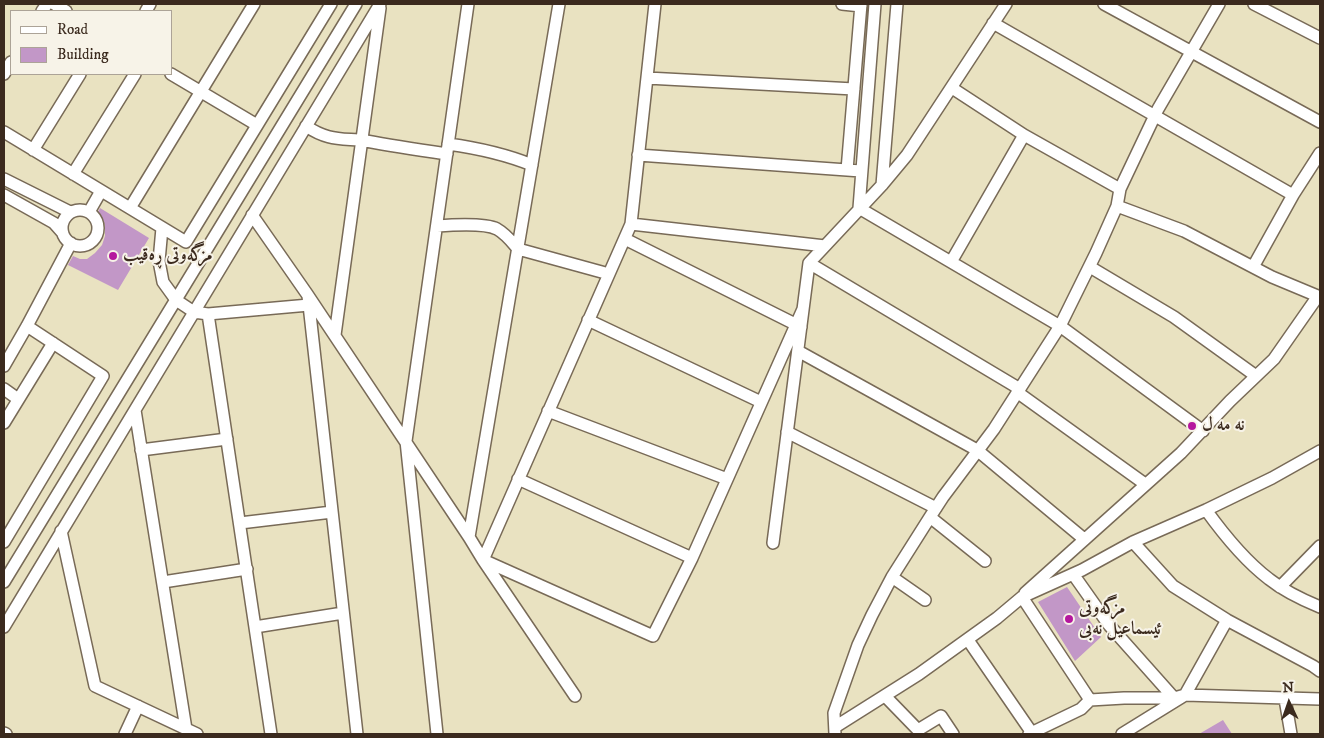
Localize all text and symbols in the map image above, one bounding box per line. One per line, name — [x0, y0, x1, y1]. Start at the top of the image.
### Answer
legend — [10, 10, 172, 75]
text: Road — [57, 20, 88, 39]
text: Building — [57, 45, 109, 64]
place label: مزگەوتی ڕەقیب — [123, 245, 213, 267]
marker: مزگەوتی ڕەقیب — [107, 250, 119, 262]
place label: نه مه ل — [1202, 415, 1245, 437]
marker: نه مه ل — [1186, 420, 1198, 432]
place label: مزگەوتی ئیسماعیل نەبی — [1079, 598, 1162, 640]
marker: مزگەوتی ئیسماعیل نەبی — [1063, 613, 1075, 625]
north arrow — [1264, 678, 1314, 728]
text: N — [1282, 679, 1294, 697]

